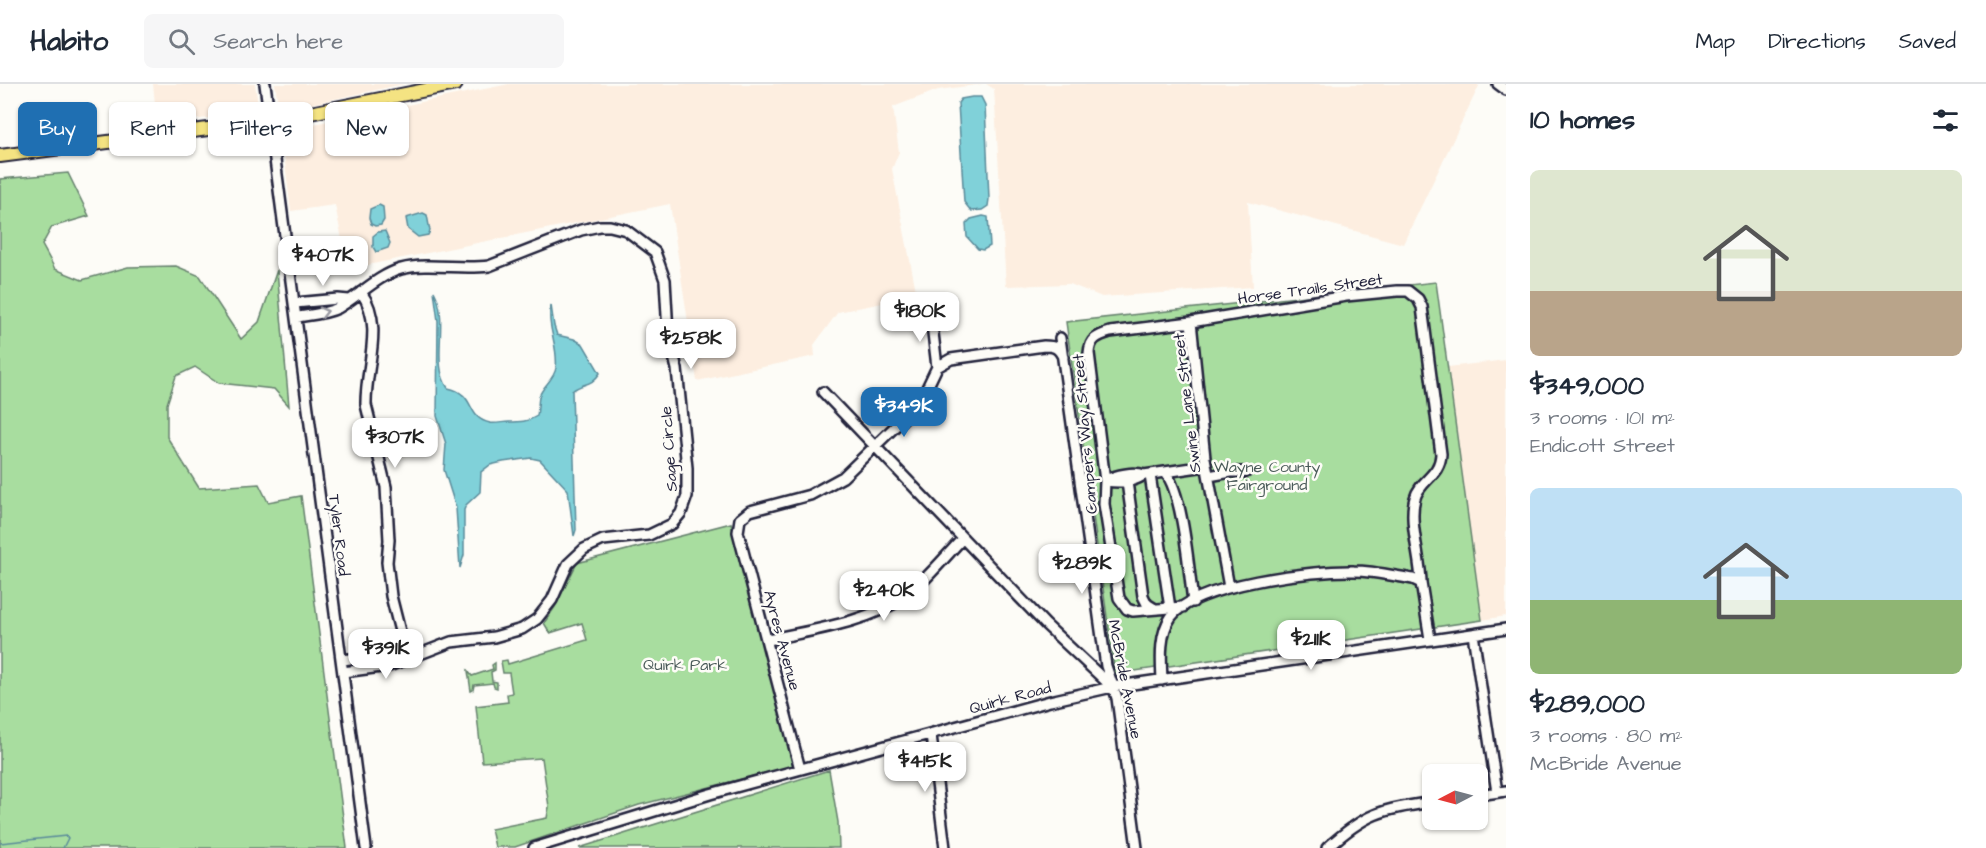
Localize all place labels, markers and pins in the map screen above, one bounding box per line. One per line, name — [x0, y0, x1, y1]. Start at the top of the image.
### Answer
pin: $407K — [281, 236, 365, 287]
pin: $180K — [878, 292, 962, 343]
pin: $258K — [649, 319, 733, 370]
pin: $349K — [862, 387, 946, 438]
pin: $307K — [353, 418, 437, 469]
pin: $289K — [1040, 544, 1124, 595]
pin: $240K — [842, 571, 926, 622]
pin: $211K — [1269, 620, 1353, 671]
pin: $391K — [344, 629, 428, 680]
pin: $415K — [883, 742, 967, 793]

